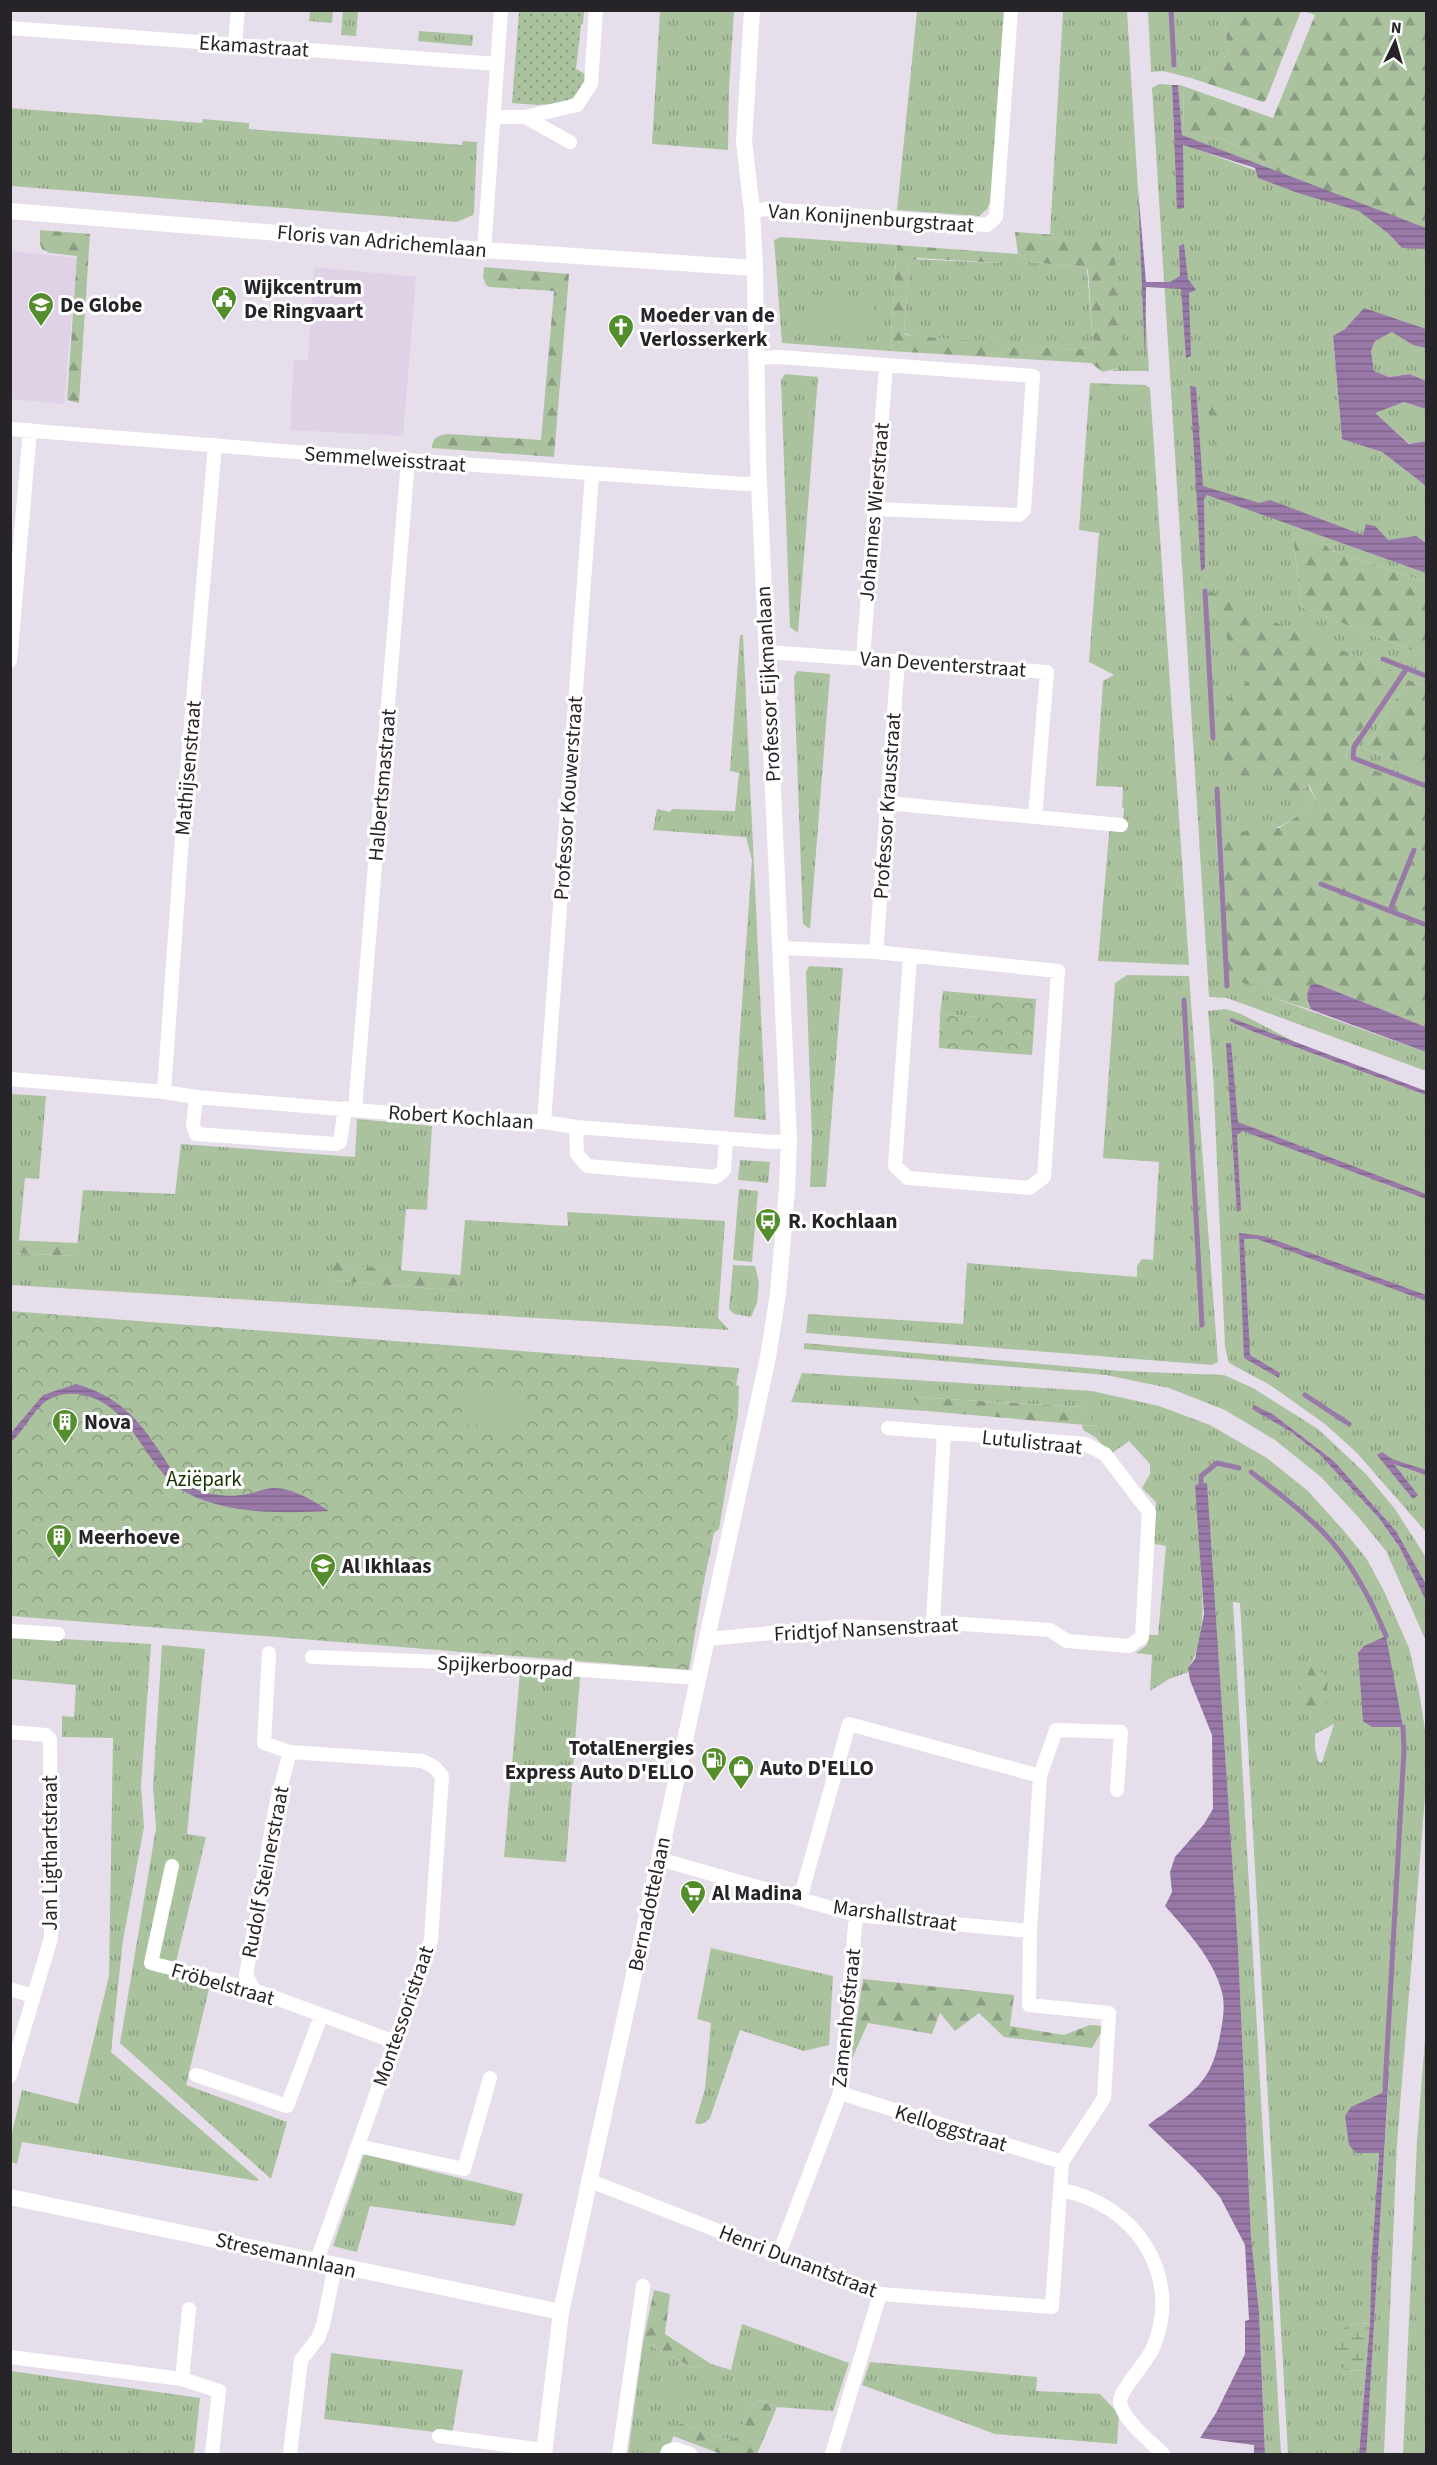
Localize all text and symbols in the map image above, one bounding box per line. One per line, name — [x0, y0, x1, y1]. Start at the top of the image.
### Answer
north arrow — [1365, 12, 1425, 72]
text: N — [1390, 17, 1402, 39]
street label: Ekamastraat — [198, 27, 310, 65]
street label: Van Konijnenburgstraat — [767, 196, 975, 240]
street label: Floris van Adrichemlaan — [276, 217, 488, 265]
place label: Wijkcentrum De Ringvaart — [244, 272, 363, 326]
public building icon: Wijkcentrum De Ringvaart — [209, 284, 239, 322]
school or university icon: De Globe — [26, 290, 56, 328]
place label: De Globe — [60, 290, 143, 320]
place label: Moeder van de Verlosserkerk — [639, 300, 775, 354]
church icon: Moeder van de Verlosserkerk — [606, 312, 636, 350]
street label: Johannes Wierstraat — [851, 421, 897, 603]
street label: Semmelweisstraat — [303, 438, 467, 480]
street label: Professor Eijkmanlaan — [748, 585, 788, 783]
street label: Van Deventerstraat — [859, 643, 1027, 685]
street label: Professor Kouwerstraat — [546, 695, 590, 901]
street label: Mathijsenstraat — [167, 699, 209, 837]
street label: Halbertsmastraat — [360, 708, 404, 862]
street label: Professor Krausstraat — [866, 712, 908, 900]
street label: Robert Kochlaan — [387, 1097, 535, 1137]
bus stop icon: R. Kochlaan — [753, 1206, 783, 1244]
place label: R. Kochlaan — [788, 1206, 898, 1236]
building icon: Nova — [50, 1407, 80, 1445]
place label: Nova — [84, 1407, 131, 1437]
street label: Lutulistraat — [980, 1422, 1084, 1462]
park label: Aziëpark — [166, 1464, 242, 1494]
building icon: Meerhoeve — [44, 1522, 74, 1560]
place label: Meerhoeve — [78, 1522, 180, 1552]
school or university icon: Al Ikhlaas — [308, 1551, 338, 1589]
place label: Al Ikhlaas — [341, 1551, 432, 1581]
street label: Fridtjof Nansenstraat — [773, 1609, 959, 1649]
street label: Spijkerboorpad — [436, 1647, 574, 1685]
place label: TotalEnergies Express Auto D'ELLO — [505, 1733, 694, 1787]
fuel station icon: TotalEnergies Express Auto D'ELLO — [699, 1745, 729, 1783]
shop icon: Auto D'ELLO — [726, 1753, 756, 1791]
place label: Auto D'ELLO — [759, 1753, 874, 1783]
street label: Jan Ligthartstraat — [35, 1775, 65, 1931]
street label: Rudolf Steinerstraat — [234, 1783, 296, 1961]
street label: Bernadottelaan — [620, 1834, 678, 1974]
supermarket icon: Al Madina — [678, 1878, 708, 1916]
place label: Al Madina — [711, 1878, 802, 1908]
street label: Marshallstraat — [831, 1891, 959, 1939]
street label: Montessoristraat — [365, 1942, 441, 2090]
street label: Zamenhofstraat — [824, 1947, 868, 2089]
street label: Fröbelstraat — [168, 1955, 278, 2013]
street label: Kelloggstraat — [891, 2097, 1011, 2159]
street label: Henri Dunantstraat — [715, 2217, 881, 2305]
street label: Stresemannlaan — [213, 2224, 359, 2286]

